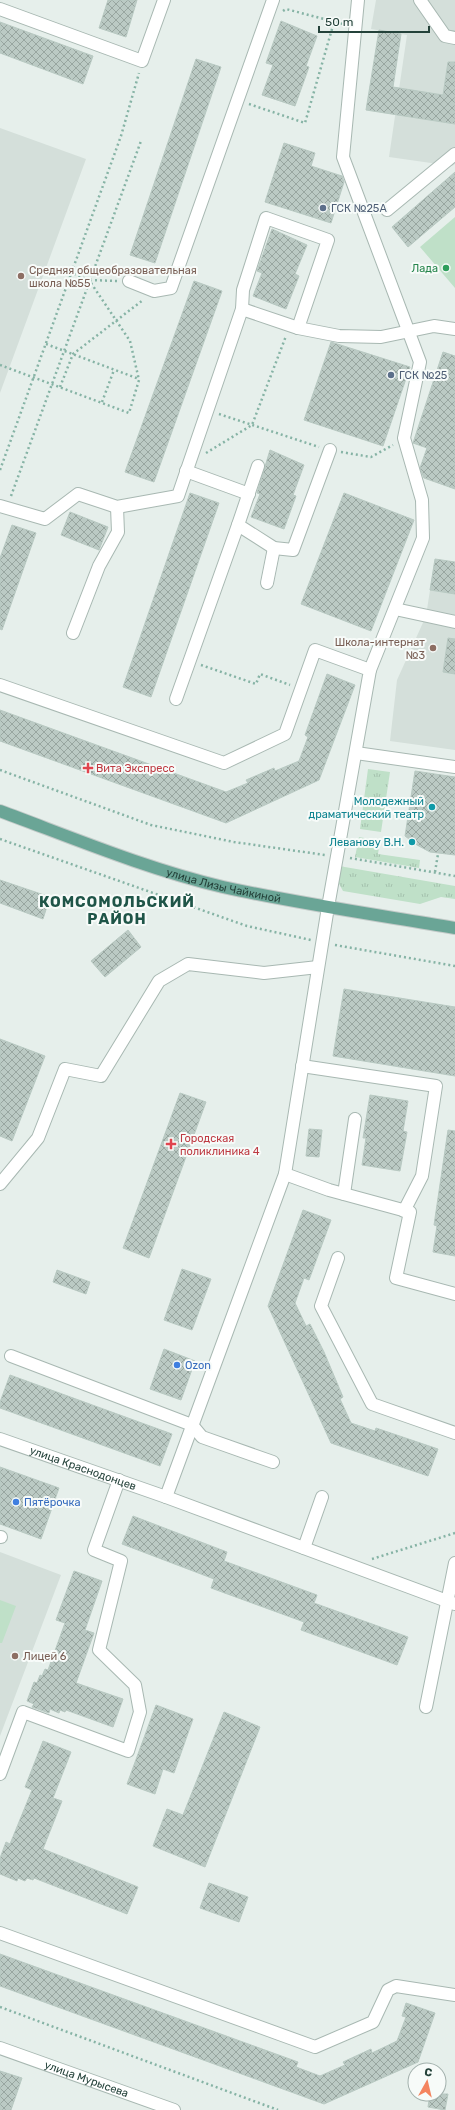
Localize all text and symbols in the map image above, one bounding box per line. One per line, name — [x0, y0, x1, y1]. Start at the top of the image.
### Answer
scale bar — [319, 8, 429, 34]
text: 50 m — [325, 15, 353, 29]
place label: ГСК №25А — [331, 202, 387, 215]
marker: ГСК №25А — [318, 203, 328, 213]
place label: Лада — [412, 262, 438, 275]
marker: Лада — [441, 263, 451, 273]
place label: Средняя общеобразовательная школа №55 — [29, 264, 197, 290]
marker: Средняя общеобразовательная школа №55 — [16, 271, 26, 281]
place label: ГСК №25 — [399, 369, 448, 382]
marker: ГСК №25 — [386, 370, 396, 380]
place label: Школа-интернат №3 — [335, 636, 425, 662]
marker: Школа-интернат №3 — [428, 643, 438, 653]
place label: Вита Экспресс — [96, 762, 175, 775]
marker: Вита Экспресс — [83, 763, 93, 773]
place label: Молодежный драматический театр — [309, 795, 424, 821]
marker: Молодежный драматический театр — [427, 802, 437, 812]
place label: Леванову В.Н. — [329, 836, 404, 849]
marker: Леванову В.Н. — [407, 837, 417, 847]
street label: улица Лизы Чайкиной — [165, 865, 282, 905]
district label: КОМСОМОЛЬСКИЙ РАЙОН — [39, 893, 195, 928]
place label: Городская поликлиника 4 — [180, 1132, 260, 1158]
marker: Городская поликлиника 4 — [165, 1138, 177, 1150]
place label: Ozon — [185, 1359, 211, 1372]
marker: Ozon — [172, 1360, 182, 1370]
street label: улица Краснодонцев — [28, 1443, 138, 1493]
place label: Пятёрочка — [24, 1496, 81, 1509]
marker: Пятёрочка — [11, 1497, 21, 1507]
place label: Лицей 6 — [23, 1650, 67, 1663]
marker: Лицей 6 — [10, 1651, 20, 1661]
street label: улица Мурысева — [43, 2058, 130, 2100]
north arrow — [407, 2062, 447, 2102]
text: С — [424, 2066, 433, 2080]

